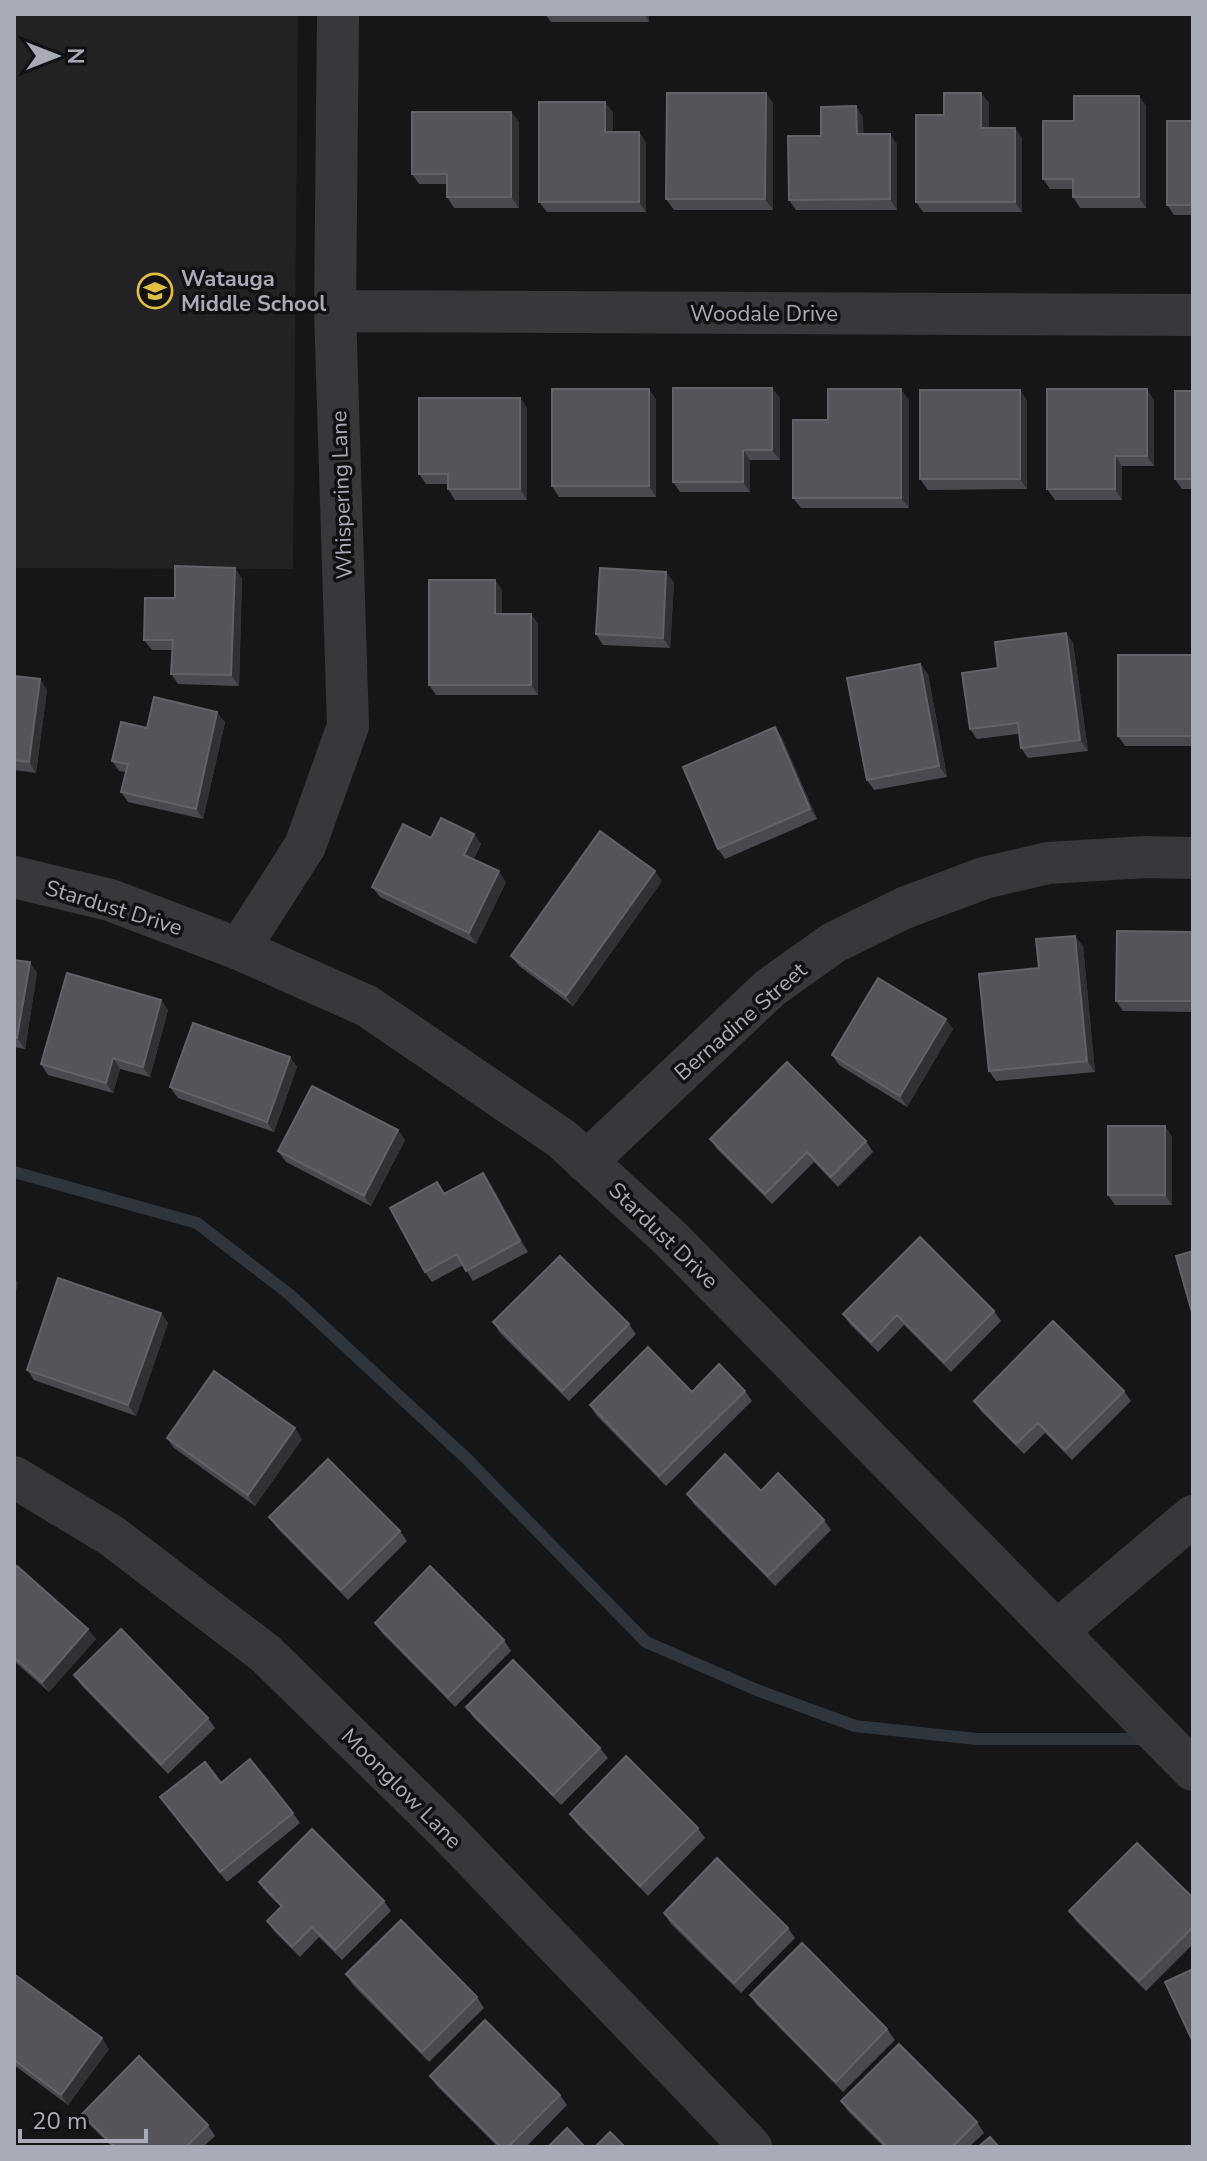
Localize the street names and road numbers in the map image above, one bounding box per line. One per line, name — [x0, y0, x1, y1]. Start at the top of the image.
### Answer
street label: Woodale Drive — [690, 299, 838, 329]
street label: Whispering Lane — [324, 410, 360, 580]
street label: Stardust Drive — [42, 873, 186, 943]
street label: Bernadine Street — [668, 956, 814, 1088]
street label: Stardust Drive — [602, 1176, 725, 1296]
street label: Moonglow Lane — [334, 1722, 468, 1856]

